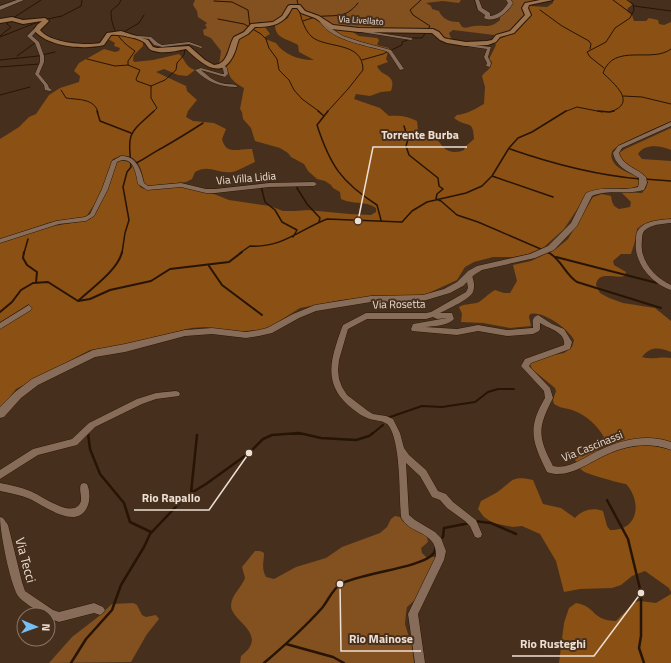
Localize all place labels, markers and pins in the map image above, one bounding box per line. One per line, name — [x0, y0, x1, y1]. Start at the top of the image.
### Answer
callout: Torrente Burba — [373, 123, 467, 147]
callout: Rio Rapallo — [134, 486, 209, 510]
callout: Rio Mainose — [341, 627, 421, 651]
callout: Rio Rusteghi — [512, 632, 594, 656]

